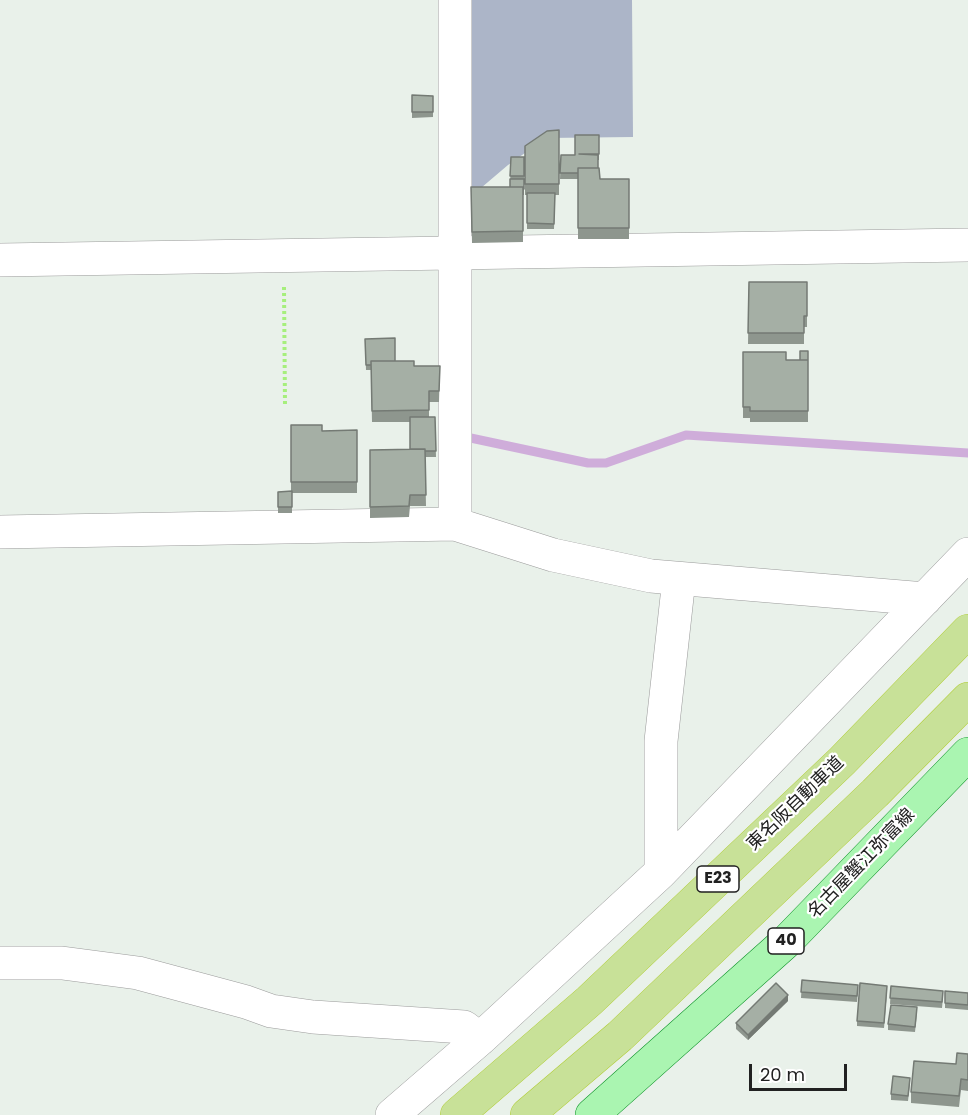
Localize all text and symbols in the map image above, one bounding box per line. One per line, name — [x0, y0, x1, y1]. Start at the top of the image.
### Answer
street label: 東名阪自動車道 — [743, 752, 849, 856]
street label: 名古屋蟹江弥富線 — [804, 805, 920, 923]
road number: E23 — [697, 866, 739, 892]
road number: 40 — [768, 928, 804, 954]
scale bar — [752, 1052, 850, 1090]
text: 20 m — [760, 1062, 805, 1087]

